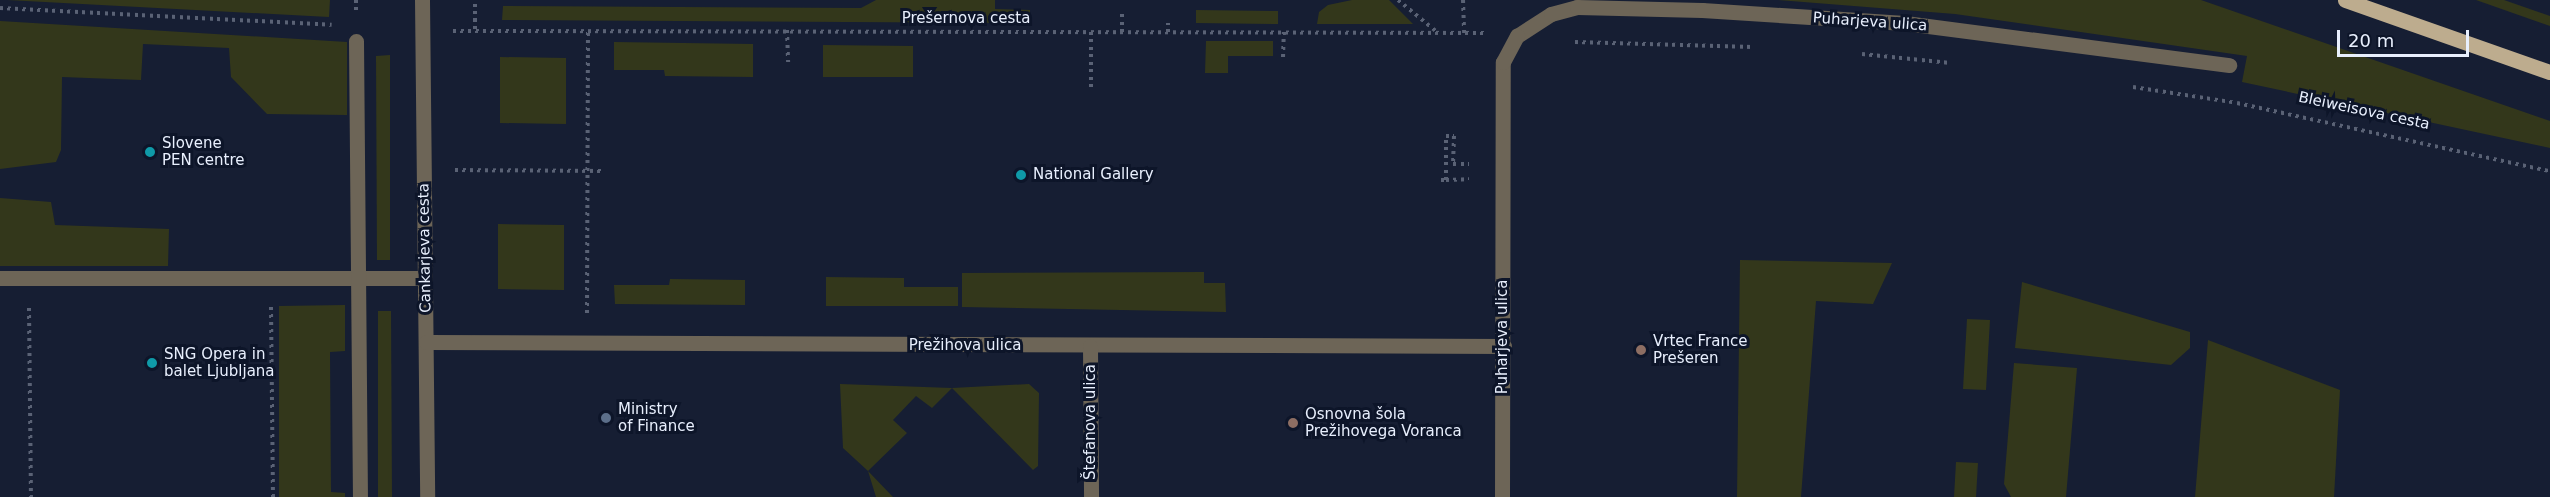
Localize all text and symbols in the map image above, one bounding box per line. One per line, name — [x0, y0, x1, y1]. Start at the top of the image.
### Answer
street label: Puharjeva ulica — [1812, 9, 1928, 35]
street label: Prešernova cesta — [902, 10, 1030, 28]
scale bar — [2340, 18, 2472, 56]
text: 20 m — [2348, 30, 2394, 51]
street label: Bleiweisova cesta — [2297, 88, 2431, 134]
place label: Slovene PEN centre — [162, 134, 244, 169]
marker: Slovene PEN centre — [143, 145, 157, 159]
place label: National Gallery — [1033, 166, 1154, 184]
marker: National Gallery — [1014, 168, 1028, 182]
street label: Cankarjeva cesta — [415, 183, 435, 313]
street label: Puharjeva ulica — [1494, 280, 1512, 394]
place label: Vrtec France Prešeren — [1653, 332, 1747, 367]
street label: Prežihova ulica — [909, 337, 1021, 355]
marker: Vrtec France Prešeren — [1634, 343, 1648, 357]
place label: SNG Opera in balet Ljubljana — [164, 345, 275, 380]
marker: SNG Opera in balet Ljubljana — [145, 356, 159, 370]
street label: Štefanova ulica — [1082, 364, 1100, 480]
place label: Ministry of Finance — [618, 400, 695, 435]
place label: Osnovna šola Prežihovega Voranca — [1305, 405, 1462, 440]
marker: Ministry of Finance — [599, 411, 613, 425]
marker: Osnovna šola Prežihovega Voranca — [1286, 416, 1300, 430]

